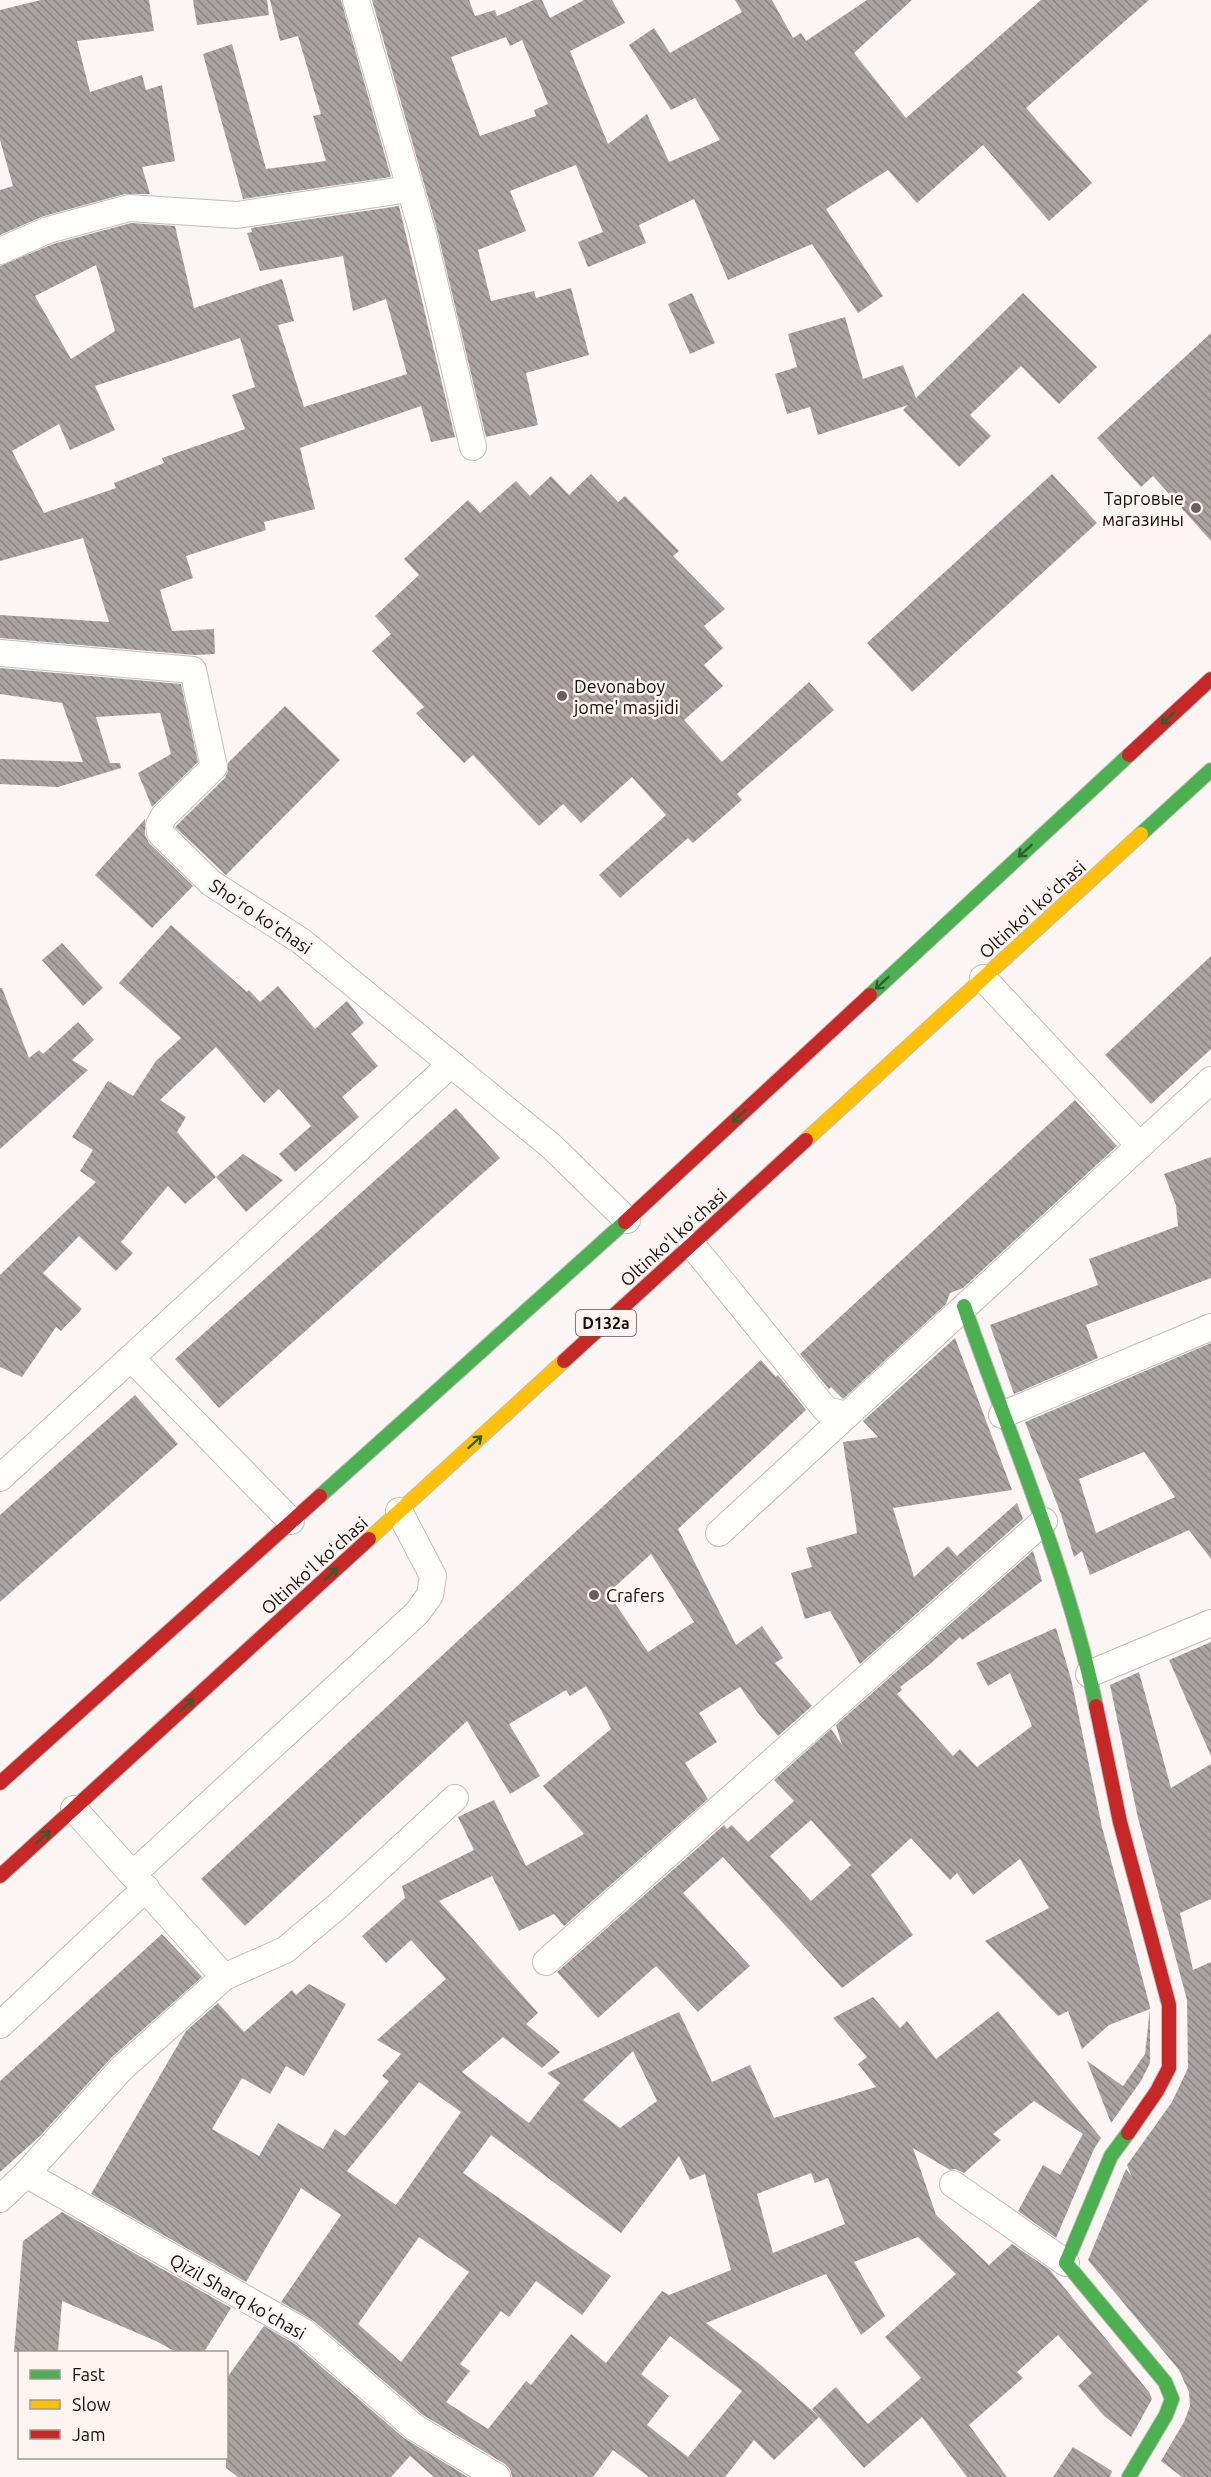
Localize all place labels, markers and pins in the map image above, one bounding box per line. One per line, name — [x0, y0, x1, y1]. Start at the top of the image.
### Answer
place label: Тарговые магазины — [1102, 488, 1184, 529]
marker: Тарговые магазины — [1189, 501, 1203, 515]
place label: Devonaboy jome' masjidi — [572, 676, 679, 717]
marker: Devonaboy jome' masjidi — [555, 689, 569, 703]
place label: Crafers — [606, 1585, 665, 1605]
marker: Crafers — [587, 1588, 601, 1602]

